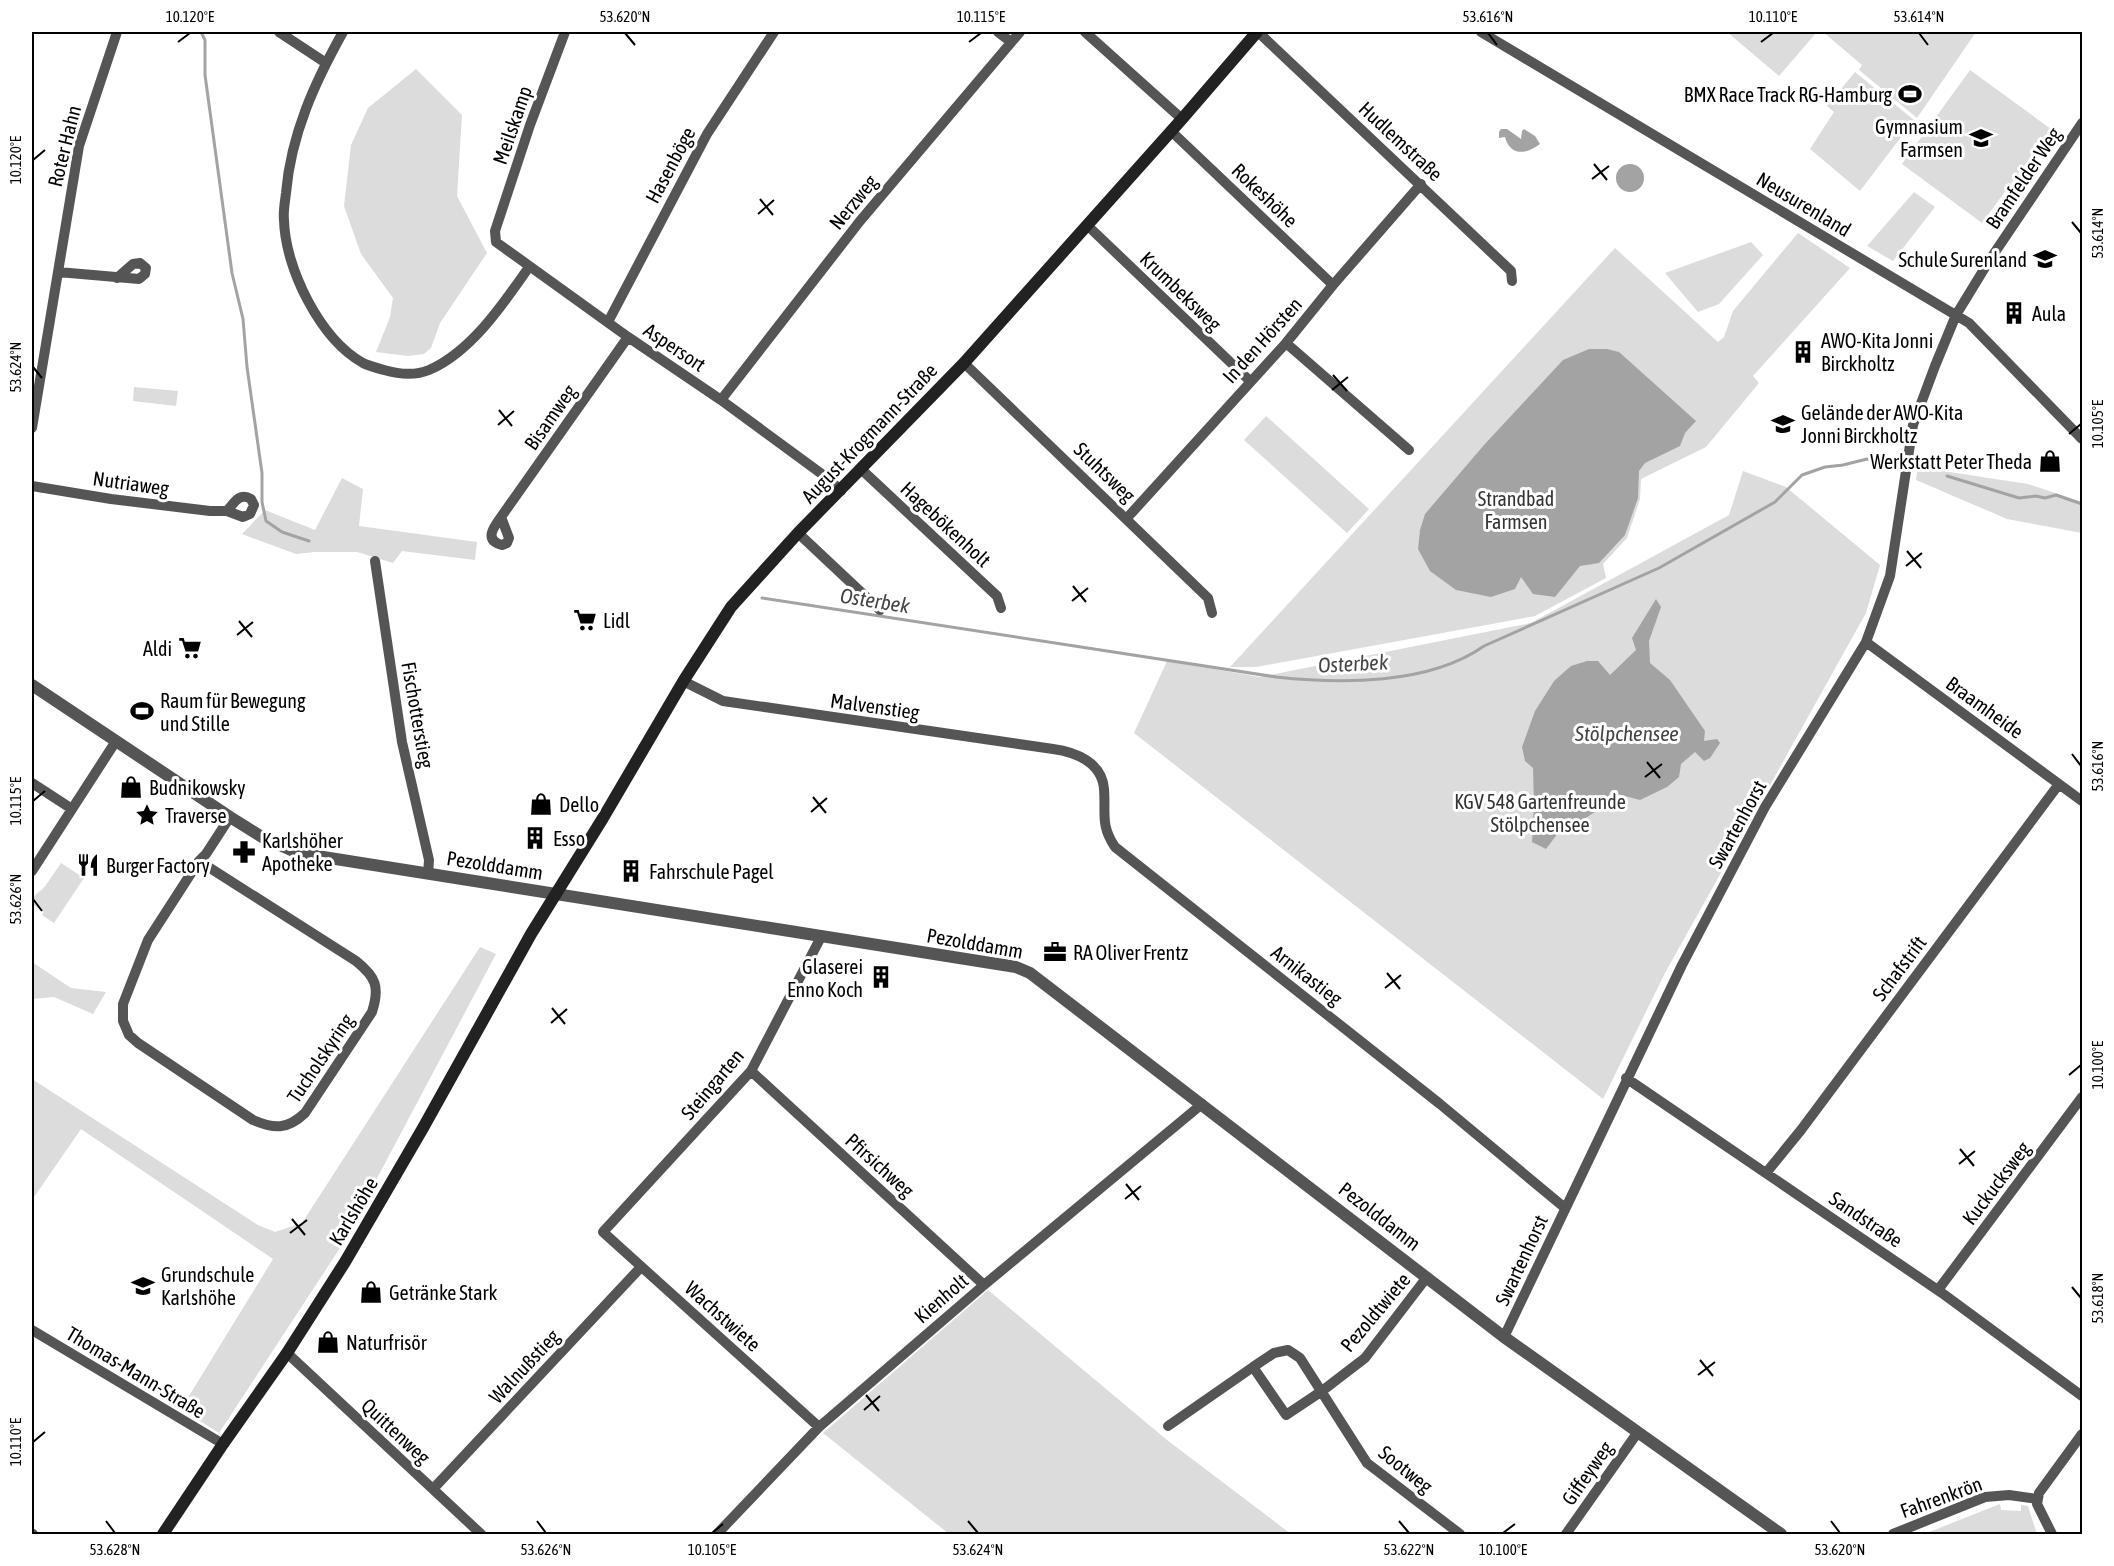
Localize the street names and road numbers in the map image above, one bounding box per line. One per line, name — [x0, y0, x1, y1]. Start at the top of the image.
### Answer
street label: Meilskamp — [488, 83, 536, 167]
street label: Hudlemstraße — [1355, 97, 1447, 185]
street label: Roter Hahn — [43, 103, 85, 189]
street label: Hasenböge — [640, 123, 700, 207]
street label: Bramfelder Weg — [1981, 123, 2066, 233]
street label: Rokeshöhe — [1228, 158, 1302, 232]
street label: Neusurenland — [1753, 167, 1855, 241]
street label: Nerzweg — [824, 170, 882, 234]
street label: Krumbeksweg — [1136, 247, 1227, 336]
street label: In den Hörsten — [1218, 293, 1306, 387]
street label: Aspersort — [640, 318, 710, 376]
street label: August-Krogmann-Straße — [797, 359, 941, 507]
street label: Bisamweg — [519, 380, 581, 454]
street label: Stuhtsweg — [1070, 437, 1141, 507]
street label: Nutriaweg — [92, 466, 171, 500]
street label: Hagebökenholt — [896, 477, 996, 572]
street label: Fischotterstieg — [397, 660, 439, 770]
street label: Braamheide — [1942, 671, 2028, 743]
street label: Malvenstieg — [829, 688, 921, 724]
street label: Swartenhorst — [1703, 776, 1771, 872]
street label: Pezolddamm — [445, 846, 545, 884]
street label: Pezolddamm — [925, 923, 1025, 963]
street label: Schafstrift — [1867, 931, 1931, 1005]
street label: Arnikastieg — [1267, 940, 1347, 1010]
street label: Tucholskyring — [282, 1009, 358, 1107]
street label: Steingarten — [676, 1044, 748, 1124]
street label: Pfirsichweg — [841, 1128, 919, 1202]
street label: Kuckucksweg — [1957, 1137, 2035, 1229]
street label: Karlshöhe — [324, 1173, 382, 1249]
street label: Pezolddamm — [1335, 1177, 1425, 1255]
street label: Sandstraße — [1825, 1186, 1907, 1252]
street label: Swartenhorst — [1490, 1211, 1552, 1309]
street label: Kienholt — [910, 1268, 973, 1327]
street label: Pezoldtwiete — [1335, 1268, 1415, 1356]
street label: Wachstwiete — [681, 1276, 765, 1356]
street label: Thomas-Mann-Straße — [62, 1322, 210, 1422]
street label: Walnußstieg — [484, 1324, 564, 1408]
street label: Quittenweg — [357, 1393, 435, 1469]
street label: Giffeyweg — [1557, 1436, 1617, 1509]
street label: Sootweg — [1375, 1440, 1438, 1498]
street label: Fahrenkrön — [1897, 1472, 1985, 1522]

